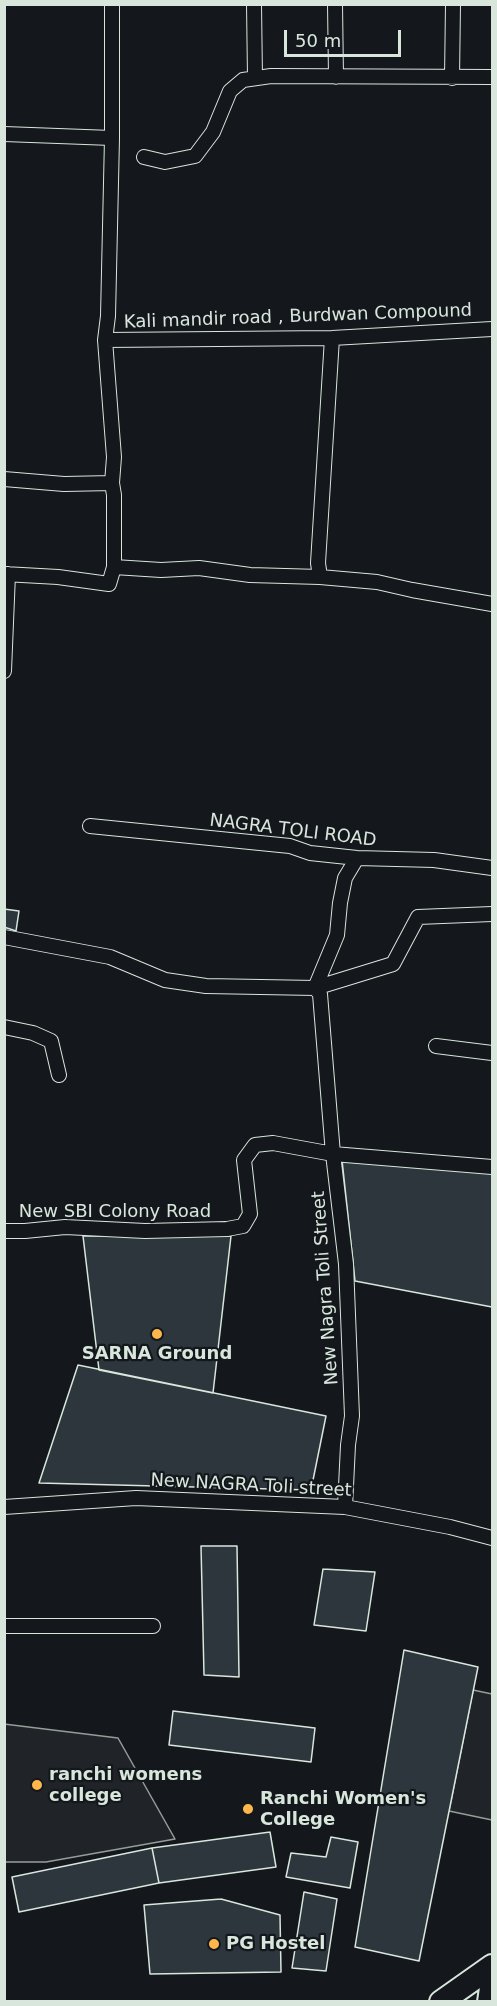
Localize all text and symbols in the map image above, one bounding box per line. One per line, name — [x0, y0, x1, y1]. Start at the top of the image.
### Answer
scale bar — [287, 18, 404, 56]
text: 50 m — [295, 30, 341, 51]
street label: Kali mandir road , Burdwan Compound — [124, 300, 472, 334]
street label: NAGRA TOLI ROAD — [208, 810, 378, 852]
street label: New Nagra Toli Street — [308, 1190, 344, 1386]
street label: New SBI Colony Road — [19, 1201, 211, 1223]
marker: SARNA Ground — [150, 1327, 164, 1341]
place label: SARNA Ground — [82, 1343, 232, 1365]
street label: New NAGRA Toli street — [150, 1470, 352, 1502]
place label: ranchi womens college — [49, 1764, 202, 1806]
marker: ranchi womens college — [30, 1778, 44, 1792]
place label: Ranchi Women's College — [260, 1788, 426, 1830]
marker: Ranchi Women's College — [241, 1802, 255, 1816]
place label: PG Hostel — [226, 1933, 325, 1955]
marker: PG Hostel — [207, 1937, 221, 1951]

